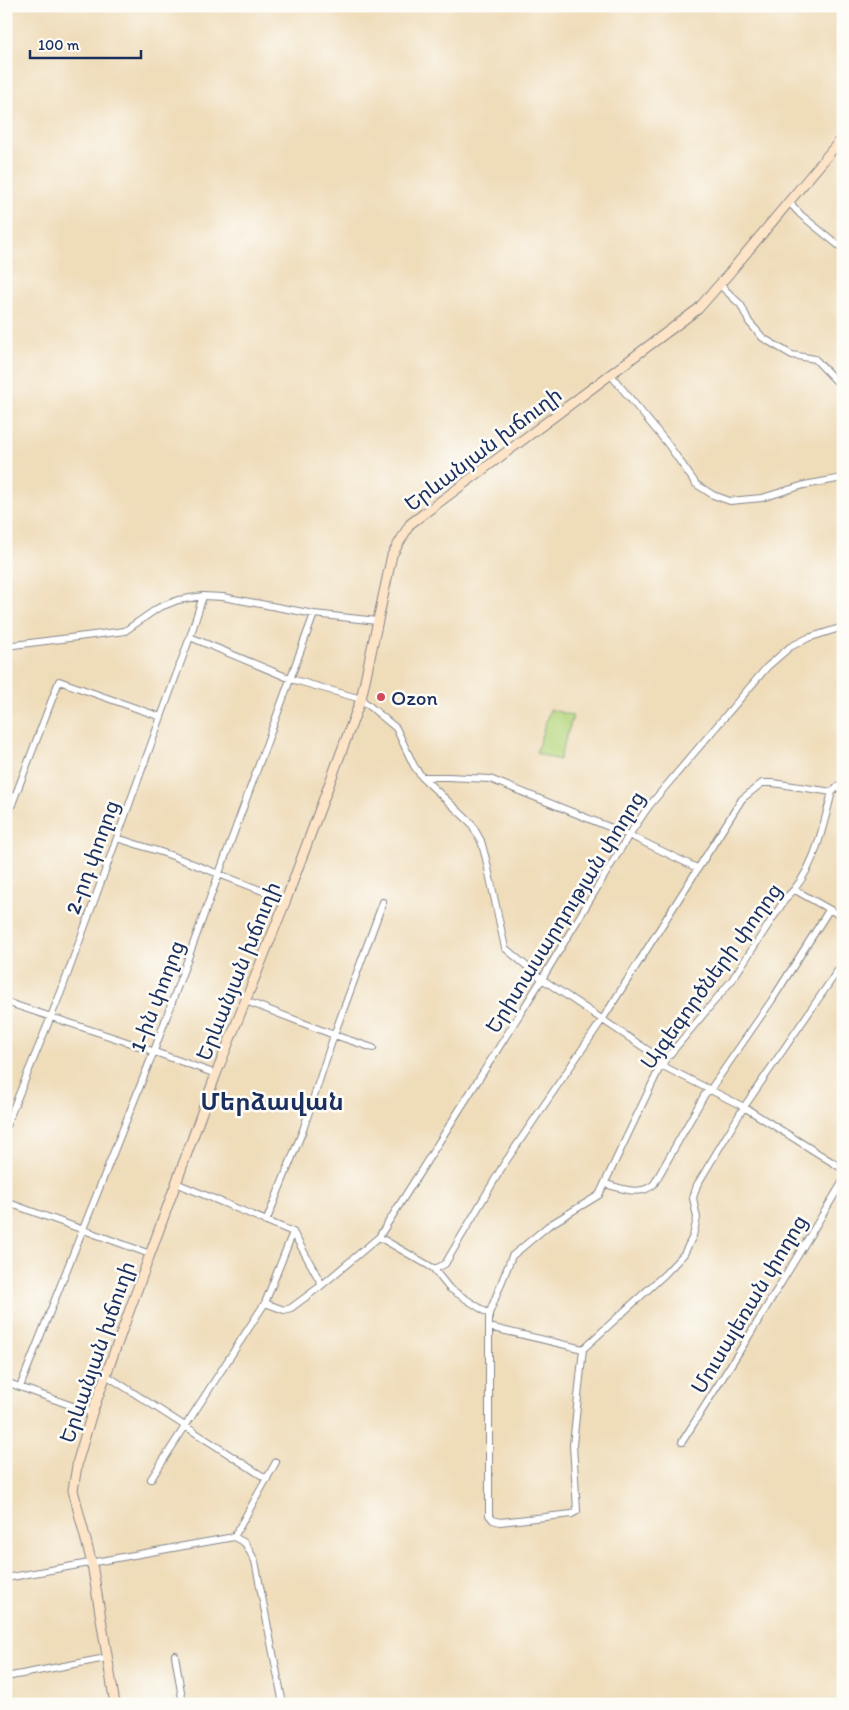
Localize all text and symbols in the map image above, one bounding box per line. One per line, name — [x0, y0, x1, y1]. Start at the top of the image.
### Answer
scale bar — [30, 28, 141, 60]
text: 100 m — [38, 36, 80, 54]
street label: Երևանյան խճուղի — [399, 382, 567, 516]
place label: Ozon — [391, 685, 438, 710]
marker: Ozon — [375, 691, 387, 703]
street label: Երիտասարդության փողոց — [480, 786, 650, 1038]
street label: 2-րդ փողոց — [60, 797, 124, 917]
street label: Երևանյան խճուղի — [191, 878, 285, 1064]
street label: Այգեգործների փողոց — [635, 878, 787, 1074]
street label: 1-ին փողոց — [124, 937, 190, 1055]
district label: Մերձավան — [200, 1087, 344, 1116]
street label: Մուսալեռան փողոց — [686, 1210, 812, 1398]
street label: Երևանյան խճուղի — [54, 1258, 140, 1446]

